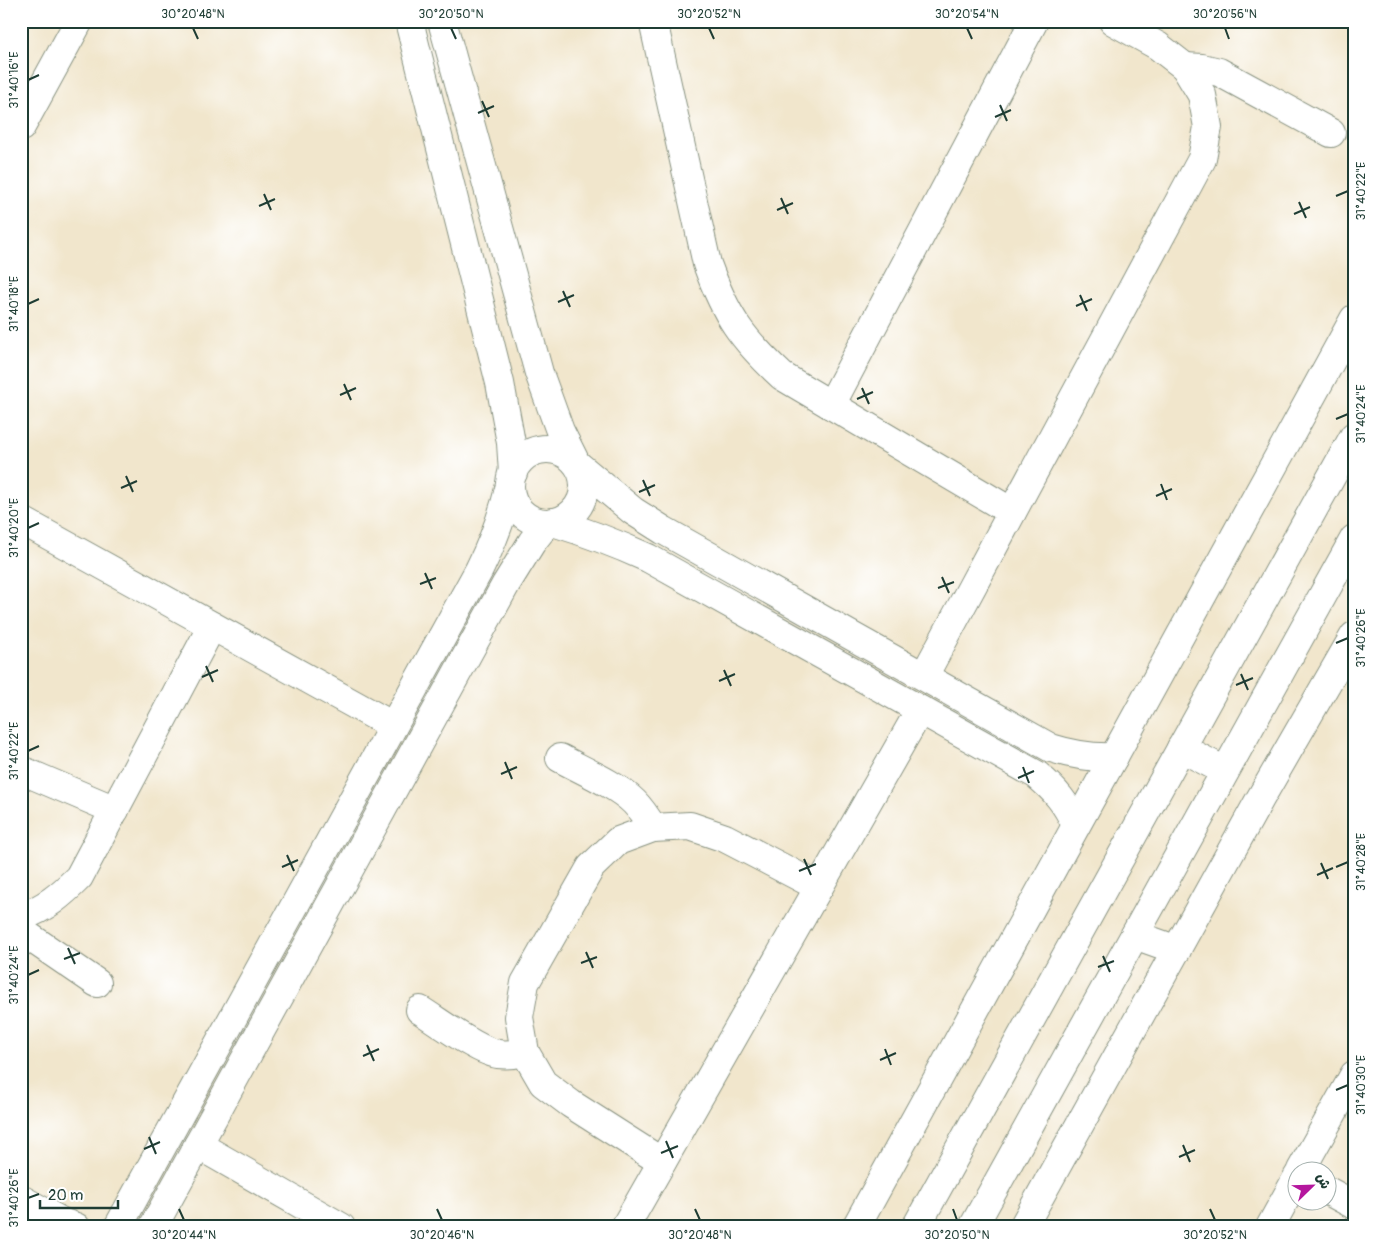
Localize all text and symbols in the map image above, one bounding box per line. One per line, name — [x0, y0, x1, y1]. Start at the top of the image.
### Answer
text: 30°20'48"N — [161, 7, 225, 22]
text: 30°20'50"N — [418, 7, 484, 22]
text: 30°20'52"N — [677, 7, 741, 22]
text: 30°20'54"N — [935, 7, 999, 22]
text: 30°20'56"N — [1193, 7, 1257, 22]
text: 31°40'16"E — [7, 52, 22, 108]
text: 31°40'22"E — [1354, 162, 1369, 220]
text: 31°40'18"E — [7, 276, 22, 332]
text: 31°40'24"E — [1354, 385, 1369, 443]
text: 31°40'20"E — [7, 498, 22, 558]
text: 31°40'26"E — [1354, 609, 1369, 667]
text: 31°40'22"E — [7, 722, 22, 780]
text: 31°40'28"E — [1354, 833, 1369, 891]
text: 31°40'24"E — [7, 946, 22, 1004]
text: 31°40'30"E — [1354, 1055, 1369, 1115]
north arrow — [1288, 1160, 1338, 1210]
text: 31°40'26"E — [7, 1169, 22, 1227]
text: ش — [1313, 1171, 1334, 1192]
scale bar — [40, 1178, 118, 1210]
text: 20 m — [48, 1186, 83, 1205]
text: 30°20'44"N — [152, 1228, 216, 1243]
text: 30°20'46"N — [410, 1228, 474, 1243]
text: 30°20'48"N — [668, 1228, 732, 1243]
text: 30°20'50"N — [924, 1228, 990, 1243]
text: 30°20'52"N — [1183, 1228, 1247, 1243]

